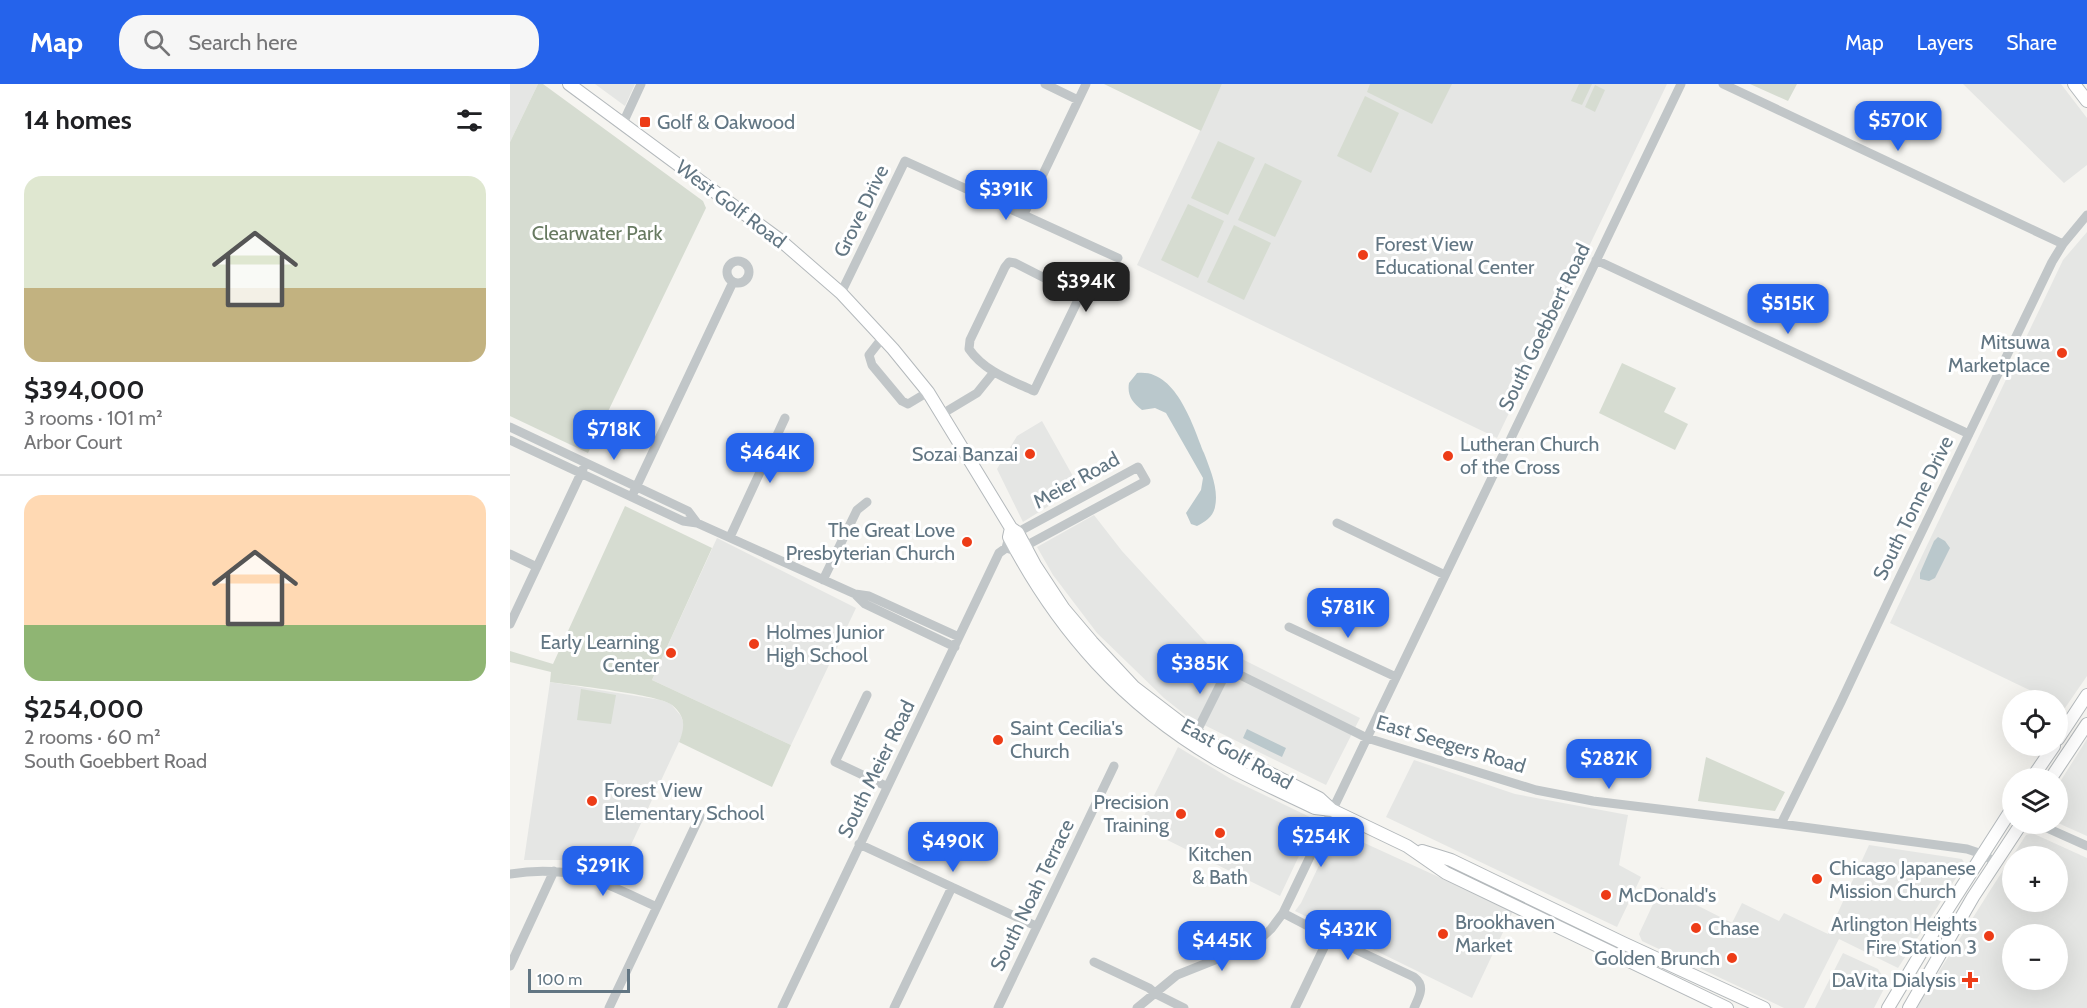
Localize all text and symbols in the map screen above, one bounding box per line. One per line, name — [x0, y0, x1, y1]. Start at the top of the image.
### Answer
search box — [119, 15, 539, 69]
text: Map — [30, 25, 83, 59]
icon: search — [140, 26, 173, 59]
text: Search here — [188, 29, 297, 56]
text: Map — [1845, 30, 1884, 55]
text: Layers — [1917, 30, 1973, 55]
text: Share — [2006, 30, 2057, 55]
pin: $570K — [1856, 101, 1940, 152]
text: 14 homes — [24, 104, 132, 136]
icon: filters — [453, 104, 486, 137]
text: $570K — [1868, 108, 1928, 132]
place label: Golf & Oakwood — [657, 110, 795, 134]
marker: Golf & Oakwood — [638, 115, 652, 129]
street label: West Golf Road — [671, 155, 791, 253]
street label: Grove Drive — [828, 161, 894, 261]
pin: $391K — [964, 170, 1048, 221]
text: $391K — [979, 177, 1033, 201]
icon: home — [201, 215, 309, 323]
park label: Clearwater Park — [532, 221, 662, 245]
place label: Forest View Educational Center — [1375, 232, 1535, 279]
street label: South Goebbert Road — [1493, 239, 1595, 415]
marker: Forest View Educational Center — [1356, 248, 1370, 262]
pin: $394K — [1044, 262, 1128, 313]
text: $394K — [1057, 269, 1115, 293]
pin: $515K — [1746, 284, 1830, 335]
text: $515K — [1762, 291, 1815, 315]
place label: Mitsuwa Marketplace — [1948, 330, 2050, 377]
marker: Mitsuwa Marketplace — [2055, 346, 2069, 360]
text: $394,000 — [24, 374, 145, 406]
text: 3 rooms · 101 m² — [24, 406, 163, 430]
pin: $718K — [572, 410, 656, 461]
text: $718K — [587, 417, 641, 441]
text: Arbor Court — [24, 430, 122, 454]
place label: Lutheran Church of the Cross — [1460, 432, 1599, 479]
street label: South Tonne Drive — [1868, 432, 1958, 584]
pin: $464K — [728, 433, 812, 484]
text: $464K — [740, 440, 800, 464]
place label: Sozai Banzai — [912, 442, 1018, 466]
street label: Meier Road — [1029, 446, 1123, 514]
marker: Sozai Banzai — [1023, 447, 1037, 461]
marker: Lutheran Church of the Cross — [1441, 449, 1455, 463]
place label: The Great Love Presbyterian Church — [786, 518, 955, 565]
icon: home — [201, 534, 309, 642]
marker: The Great Love Presbyterian Church — [960, 535, 974, 549]
pin: $781K — [1306, 588, 1390, 639]
text: $781K — [1321, 595, 1375, 619]
place label: Holmes Junior High School — [766, 620, 885, 667]
place label: Early Learning Center — [540, 630, 660, 677]
marker: Holmes Junior High School — [747, 637, 761, 651]
pin: $385K — [1158, 644, 1242, 695]
marker: Early Learning Center — [664, 646, 678, 660]
text: $385K — [1171, 651, 1229, 675]
map controls — [2002, 690, 2068, 990]
button: locate — [2002, 690, 2068, 756]
text: $254,000 — [24, 693, 144, 725]
street label: South Meier Road — [832, 696, 920, 842]
street label: East Seegers Road — [1373, 710, 1529, 778]
street label: East Golf Road — [1177, 714, 1297, 794]
place label: Saint Cecilia's Church — [1010, 716, 1123, 763]
text: 2 rooms · 60 m² — [24, 725, 161, 749]
marker: Saint Cecilia's Church — [991, 733, 1005, 747]
pin: $282K — [1567, 739, 1651, 790]
text: $282K — [1580, 746, 1638, 770]
text: South Goebbert Road — [24, 749, 207, 773]
button: layers — [2002, 768, 2068, 834]
place label: Forest View Elementary School — [604, 778, 765, 825]
place label: Precision Training — [1093, 790, 1170, 837]
marker: Forest View Elementary School — [585, 794, 599, 808]
marker: Precision Training — [1174, 807, 1188, 821]
street label: South Noah Terrace — [985, 815, 1079, 975]
pin: $254K — [1279, 817, 1363, 868]
pin: $490K — [911, 822, 995, 873]
text: $254K — [1292, 824, 1350, 848]
marker: Kitchen & Bath — [1213, 826, 1227, 840]
text: $490K — [922, 829, 984, 853]
place label: Kitchen & Bath — [1188, 842, 1252, 889]
pin: $291K — [561, 846, 645, 897]
button: + — [2002, 846, 2068, 912]
text: $291K — [576, 853, 630, 877]
place label: Chicago Japanese Mission Church — [1829, 856, 1976, 903]
marker: Chicago Japanese Mission Church — [1810, 872, 1824, 886]
place label: McDonald's — [1618, 883, 1716, 907]
marker: McDonald's — [1599, 888, 1613, 902]
pin: $432K — [1306, 910, 1390, 961]
place label: Brookhaven Market — [1455, 910, 1555, 957]
place label: Arlington Heights Fire Station 3 — [1831, 912, 1977, 959]
place label: Chase — [1708, 916, 1759, 940]
text: $432K — [1319, 917, 1377, 941]
pin: $445K — [1180, 921, 1264, 972]
marker: Chase — [1689, 921, 1703, 935]
button: − — [2002, 924, 2068, 990]
marker: Brookhaven Market — [1436, 927, 1450, 941]
text: $445K — [1192, 928, 1252, 952]
marker: Arlington Heights Fire Station 3 — [1982, 929, 1996, 943]
place label: Golden Brunch — [1594, 946, 1720, 970]
marker: Golden Brunch — [1725, 951, 1739, 965]
scale bar — [528, 966, 630, 994]
place label: DaVita Dialysis — [1831, 968, 1956, 992]
text: 100 m — [537, 970, 582, 989]
marker: DaVita Dialysis — [1961, 971, 1979, 989]

